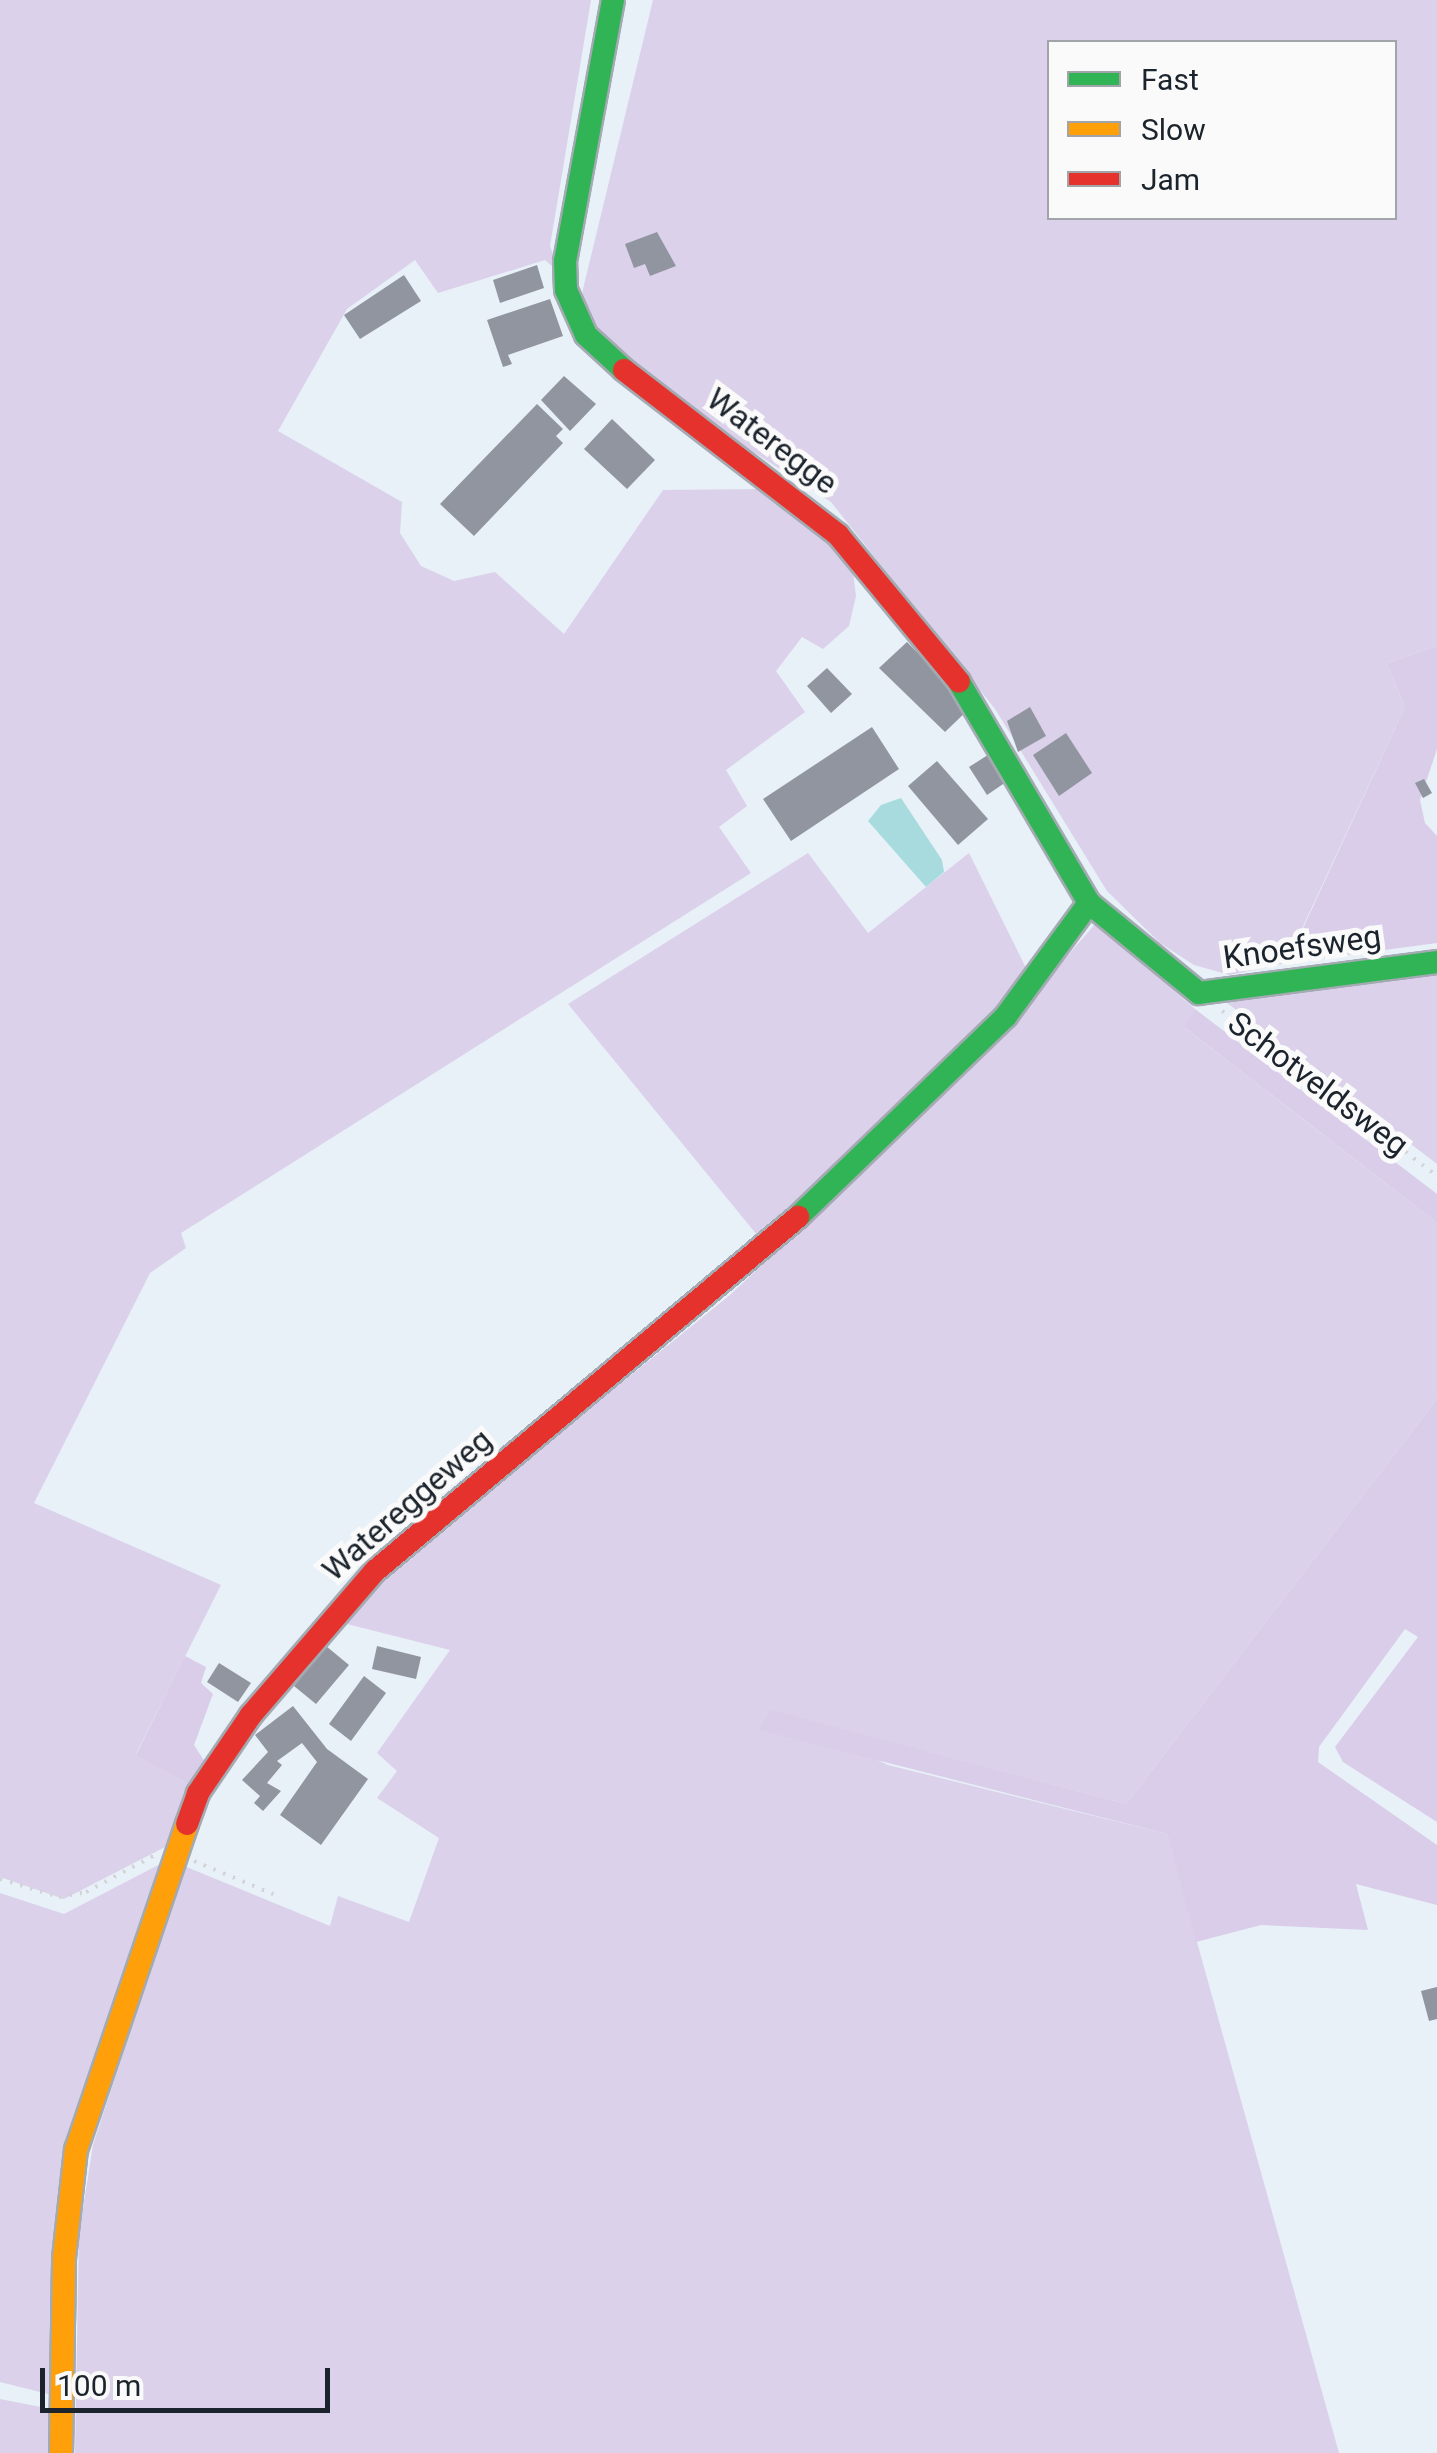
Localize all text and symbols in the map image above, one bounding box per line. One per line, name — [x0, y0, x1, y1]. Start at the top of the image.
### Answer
legend — [1047, 40, 1397, 220]
text: Fast — [1141, 62, 1199, 97]
text: Slow — [1141, 112, 1206, 147]
text: Jam — [1141, 162, 1200, 197]
street label: Wateregge — [699, 380, 845, 502]
street label: Knoefsweg — [1220, 917, 1384, 977]
street label: Schotveldsweg — [1220, 1004, 1416, 1164]
street label: Watereggeweg — [314, 1421, 500, 1589]
scale bar — [45, 2348, 335, 2410]
text: 100 m — [57, 2368, 141, 2403]

